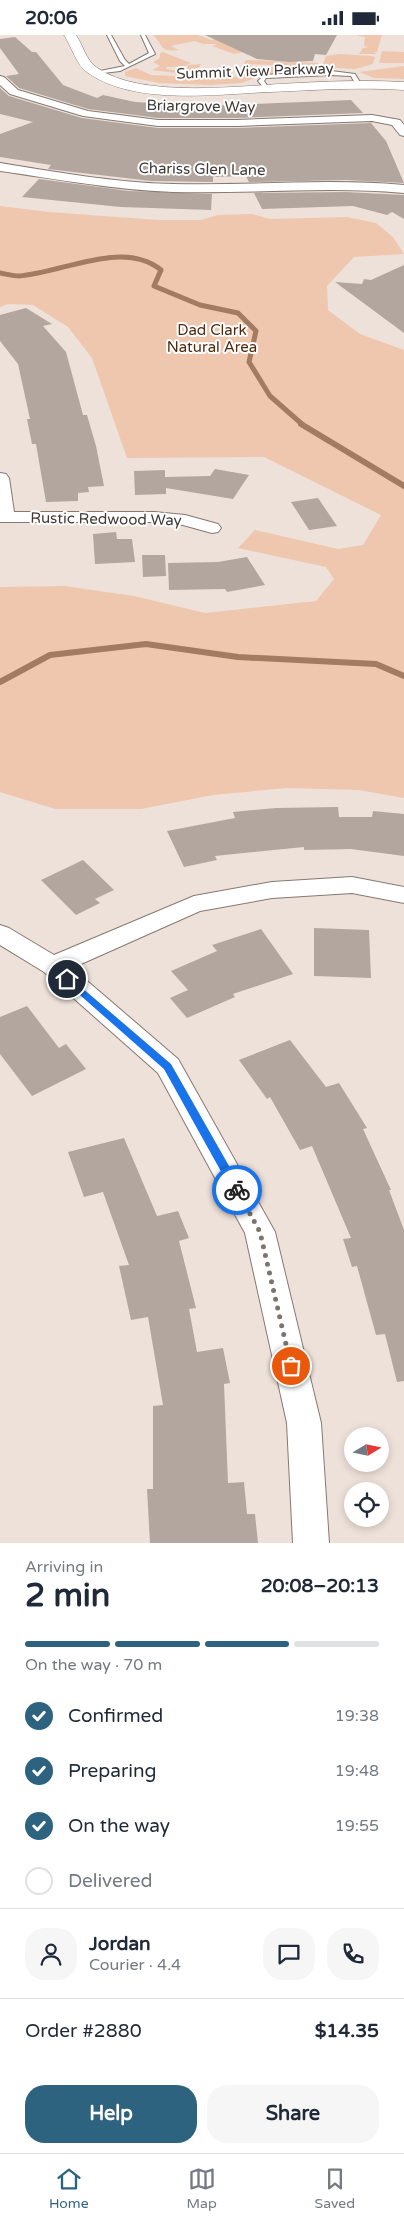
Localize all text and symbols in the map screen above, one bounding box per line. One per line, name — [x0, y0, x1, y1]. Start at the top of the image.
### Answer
text: 20:06 — [25, 7, 78, 29]
street label: Summit View Parkway — [176, 59, 334, 83]
street label: Briargrove Way — [146, 96, 256, 116]
street label: Chariss Glen Lane — [138, 159, 266, 179]
park label: Dad Clark Natural Area — [167, 321, 257, 356]
street label: Rustic Redwood Way — [30, 509, 182, 529]
pin — [46, 958, 88, 1000]
icon: home — [53, 965, 81, 993]
courier — [212, 1165, 262, 1215]
icon: bike — [223, 1176, 251, 1204]
pin — [270, 1345, 312, 1387]
icon: bag — [277, 1352, 305, 1380]
north arrow — [344, 1427, 389, 1473]
map controls — [344, 1427, 389, 1527]
button: locate — [344, 1482, 389, 1527]
text: Arriving in — [25, 1557, 103, 1577]
text: 20:08–20:13 — [261, 1575, 379, 1597]
text: 2 min — [25, 1577, 110, 1615]
text: On the way · 70 m — [25, 1655, 162, 1675]
icon: check — [25, 1702, 53, 1730]
text: Confirmed — [68, 1705, 163, 1727]
text: 19:38 — [335, 1706, 379, 1726]
icon: check — [25, 1757, 53, 1785]
text: Preparing — [68, 1760, 157, 1782]
text: 19:48 — [335, 1761, 379, 1781]
icon: check — [25, 1812, 53, 1840]
text: On the way — [68, 1815, 170, 1837]
text: 19:55 — [335, 1816, 379, 1836]
text: Delivered — [68, 1870, 153, 1892]
button: person — [25, 1928, 77, 1980]
button: chat — [263, 1928, 315, 1980]
button: phone — [327, 1928, 379, 1980]
text: Jordan — [89, 1933, 151, 1955]
text: Courier · 4.4 — [89, 1955, 181, 1975]
text: Order #2880 — [25, 2020, 142, 2042]
text: $14.35 — [315, 2020, 379, 2042]
button: Help — [25, 2085, 197, 2143]
button: Share — [207, 2085, 379, 2143]
tab: Home — [49, 2165, 89, 2212]
tab: Map — [186, 2165, 217, 2212]
tab: Saved — [315, 2165, 355, 2212]

